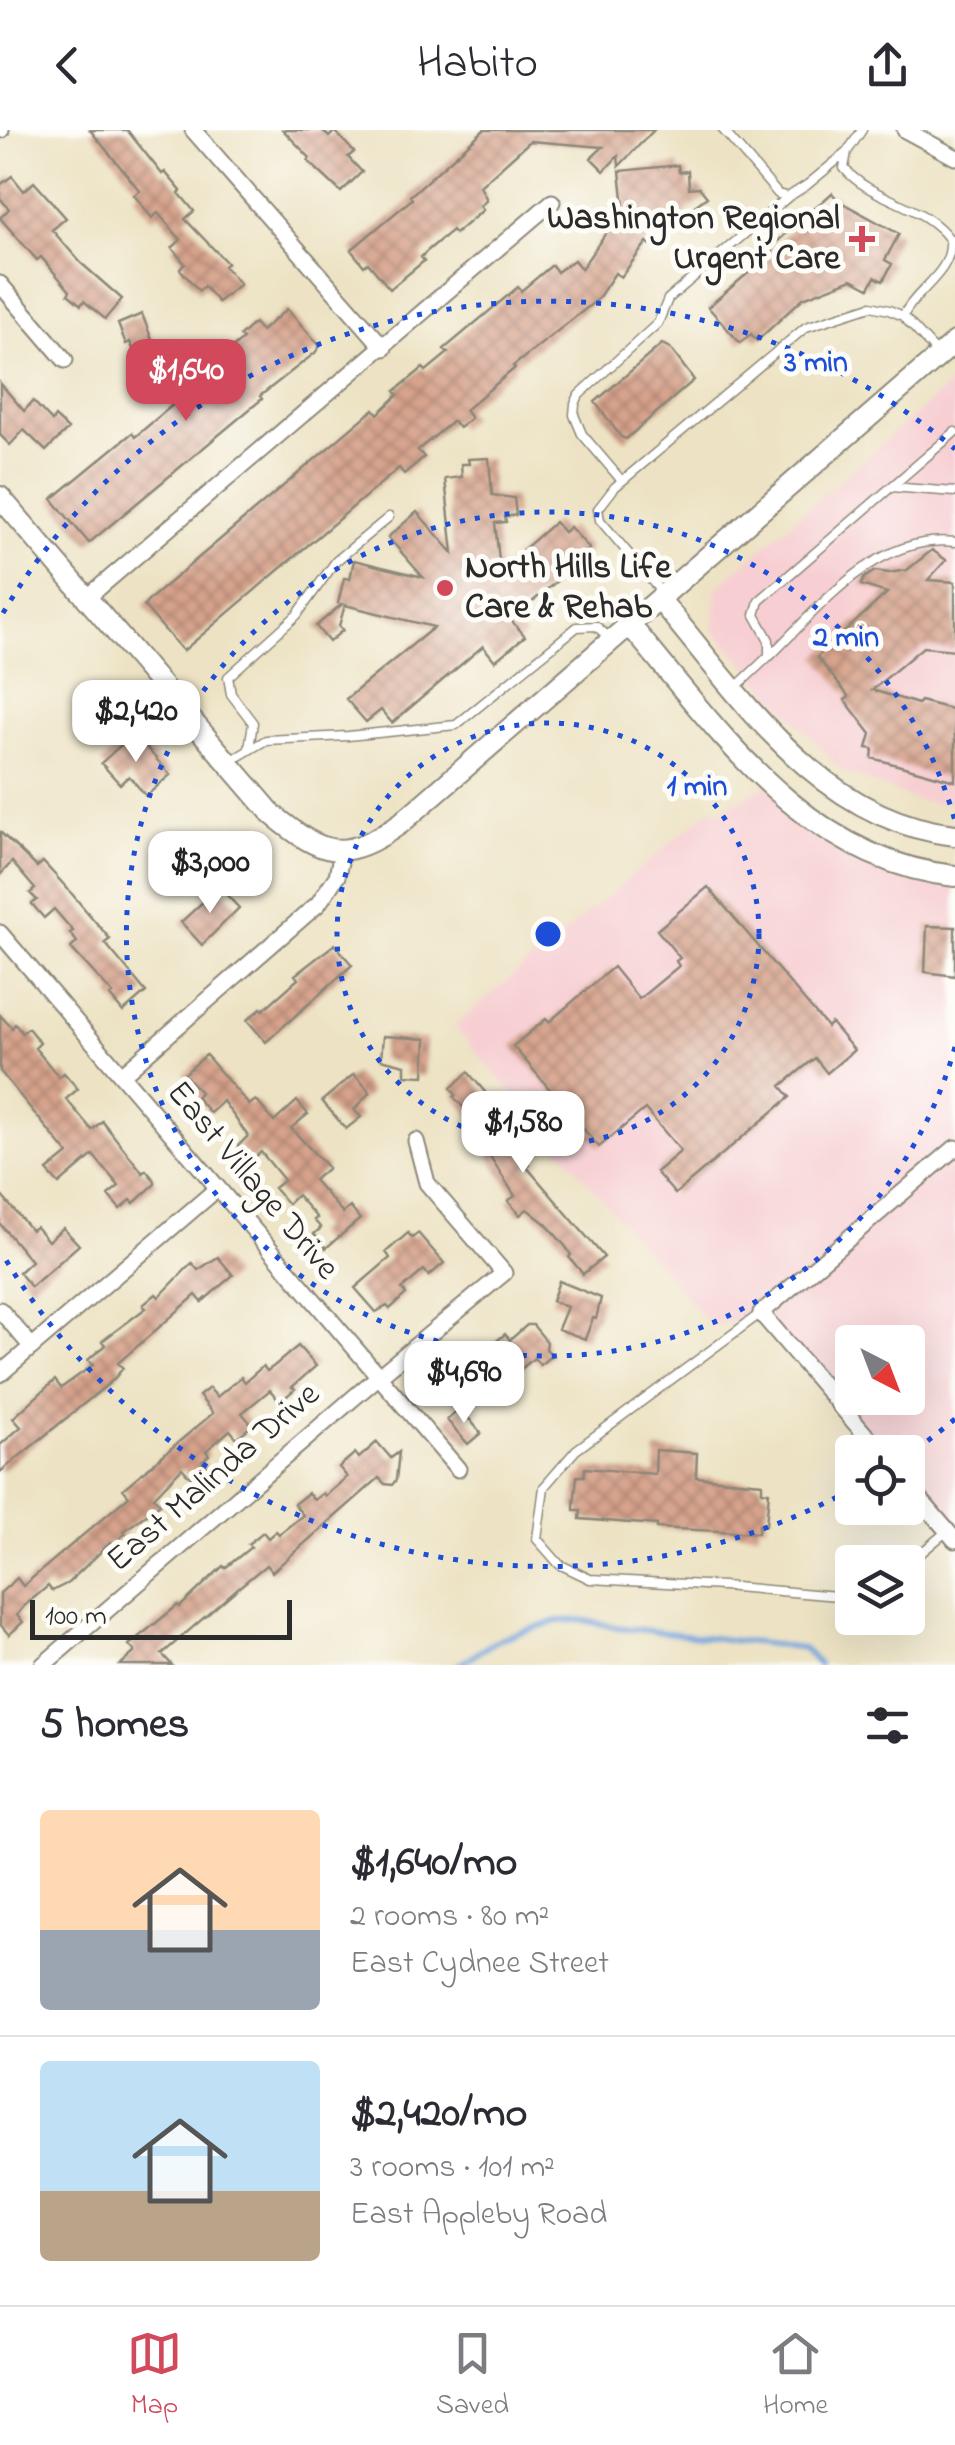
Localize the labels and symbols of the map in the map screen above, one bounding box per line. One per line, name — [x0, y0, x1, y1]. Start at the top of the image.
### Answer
place label: Washington Regional Urgent Care — [547, 194, 841, 286]
marker: Washington Regional Urgent Care — [849, 226, 875, 252]
pin: $1,640 — [105, 339, 267, 424]
text: 3 min — [783, 342, 848, 386]
place label: North Hills Life Care & Rehab — [465, 543, 672, 634]
marker: North Hills Life Care & Rehab — [434, 577, 456, 599]
text: 2 min — [812, 617, 879, 661]
pin: $2,420 — [55, 680, 217, 765]
text: 1 min — [667, 766, 727, 810]
pin: $3,000 — [129, 831, 291, 916]
centre of rings — [530, 916, 566, 952]
street label: East Village Drive — [153, 1070, 351, 1292]
pin: $1,580 — [442, 1091, 604, 1176]
north arrow — [835, 1325, 925, 1415]
pin: $4,690 — [383, 1341, 545, 1426]
street label: East Malinda Drive — [96, 1370, 332, 1585]
scale bar — [30, 1595, 292, 1640]

